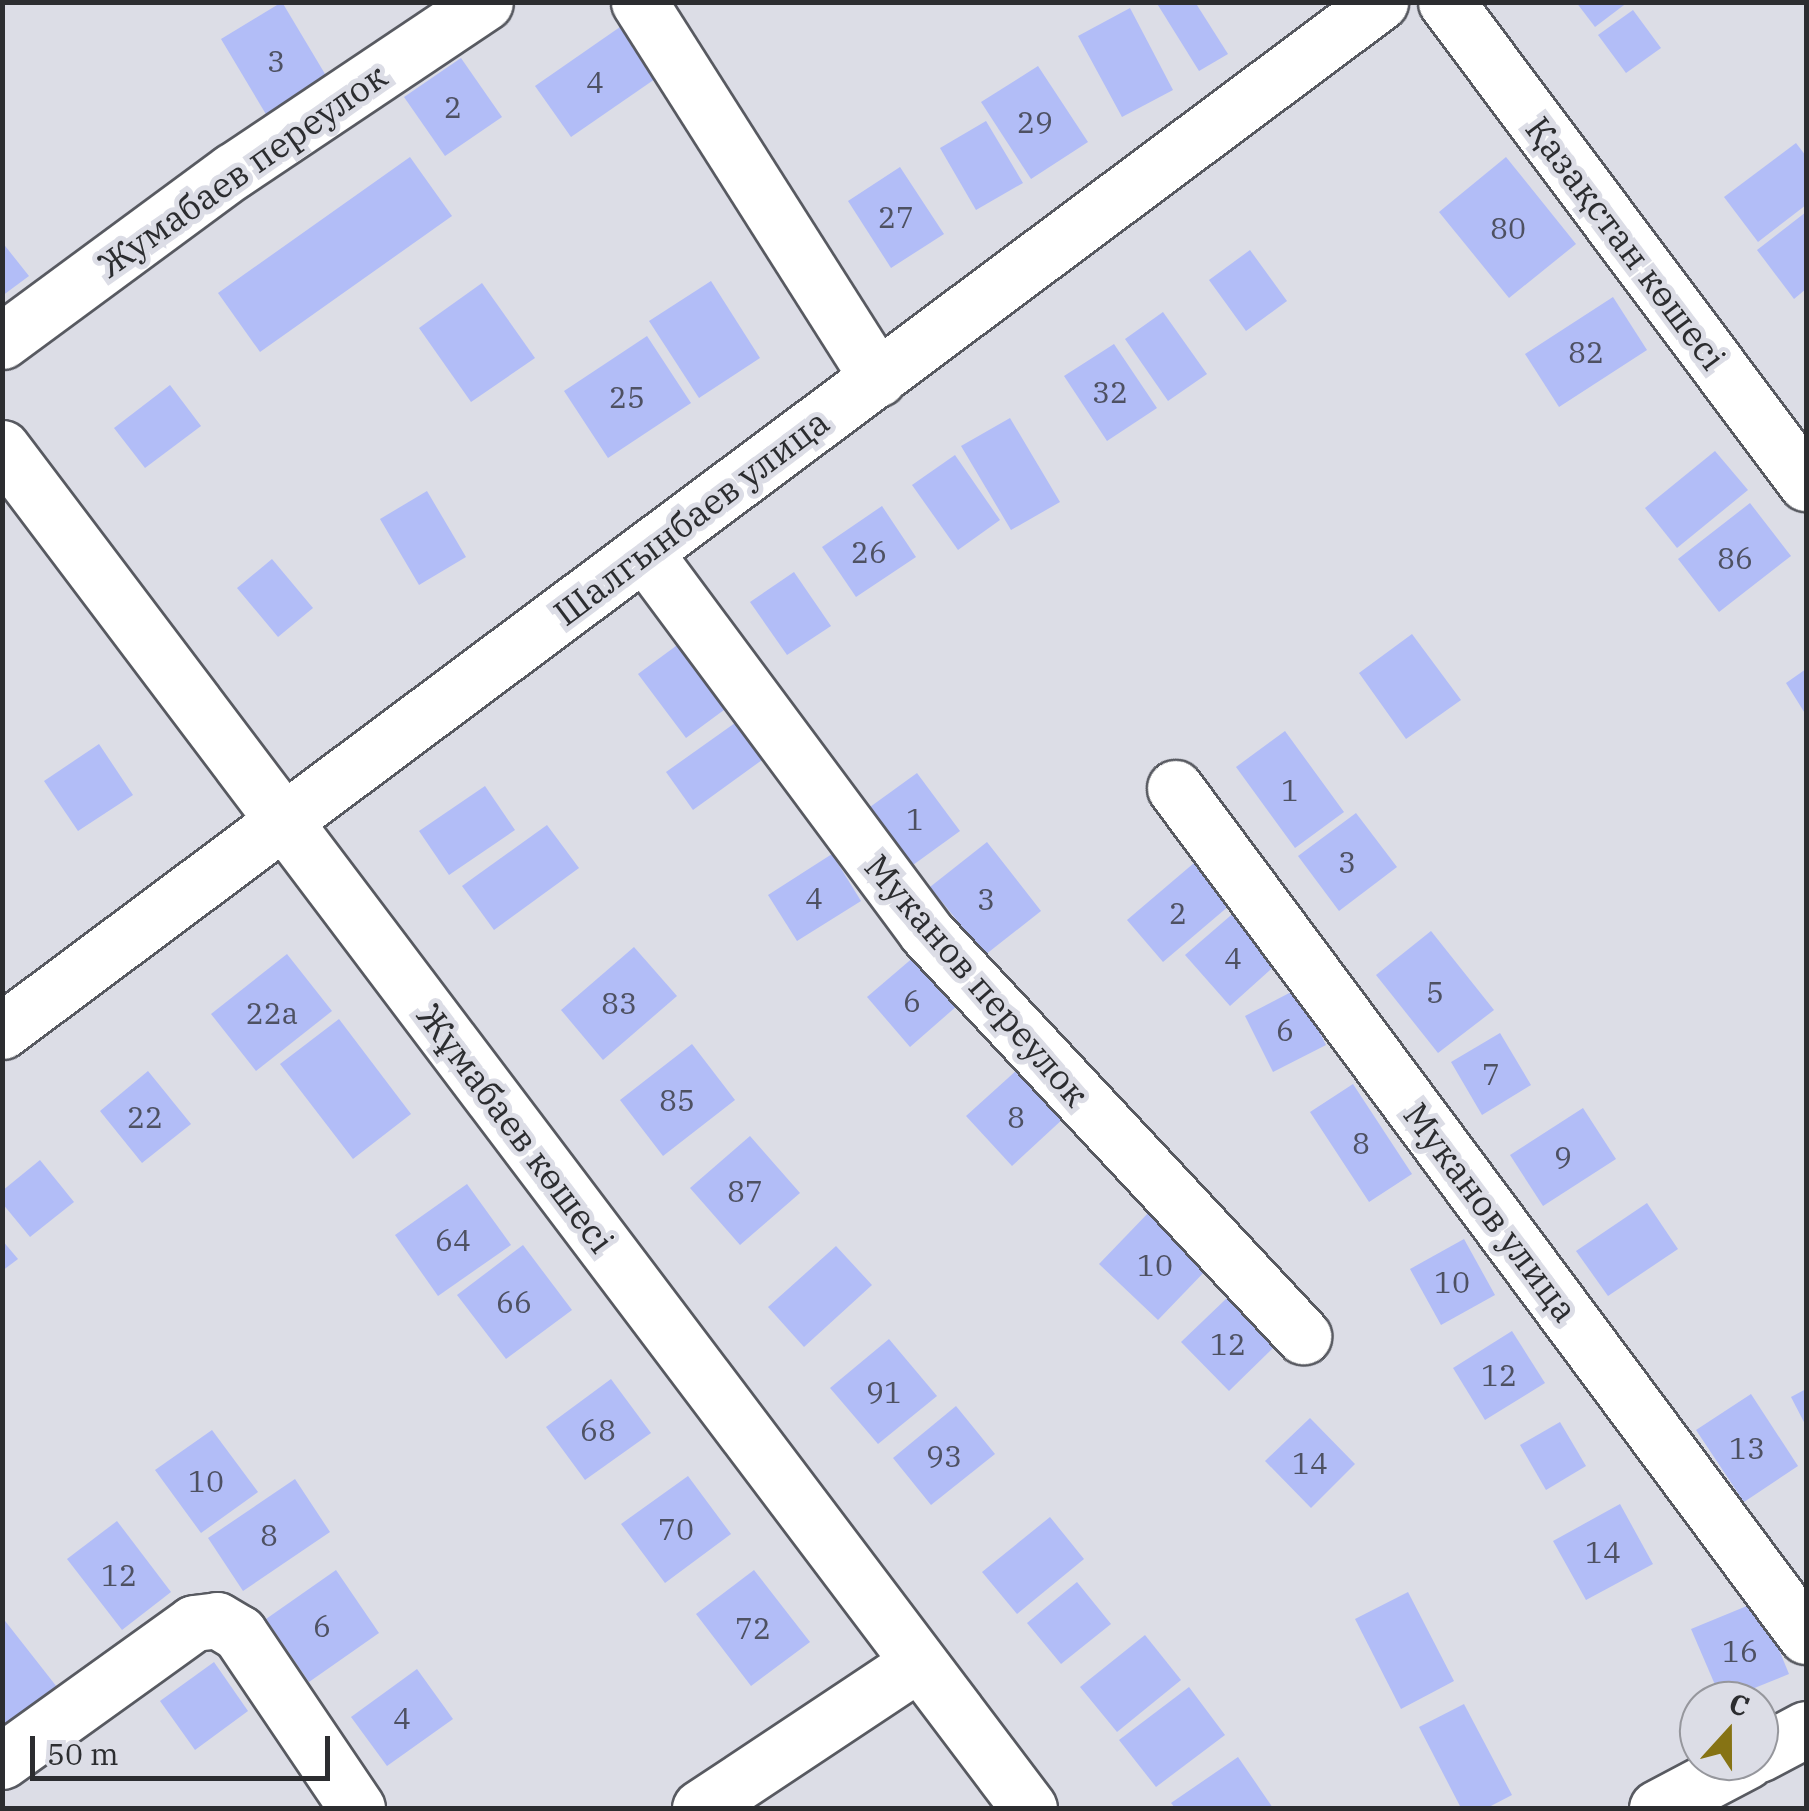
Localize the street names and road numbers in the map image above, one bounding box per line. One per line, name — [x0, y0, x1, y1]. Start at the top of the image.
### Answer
street label: Жумабаев переулок — [89, 54, 395, 286]
street label: Қазақстан көшесі — [1517, 108, 1735, 378]
street label: Шалгынбаев улица — [545, 400, 837, 634]
street label: Муканов переулок — [856, 846, 1098, 1114]
street label: Жұмабаев көшесі — [409, 995, 623, 1261]
street label: Муканов улица — [1395, 1094, 1587, 1330]

